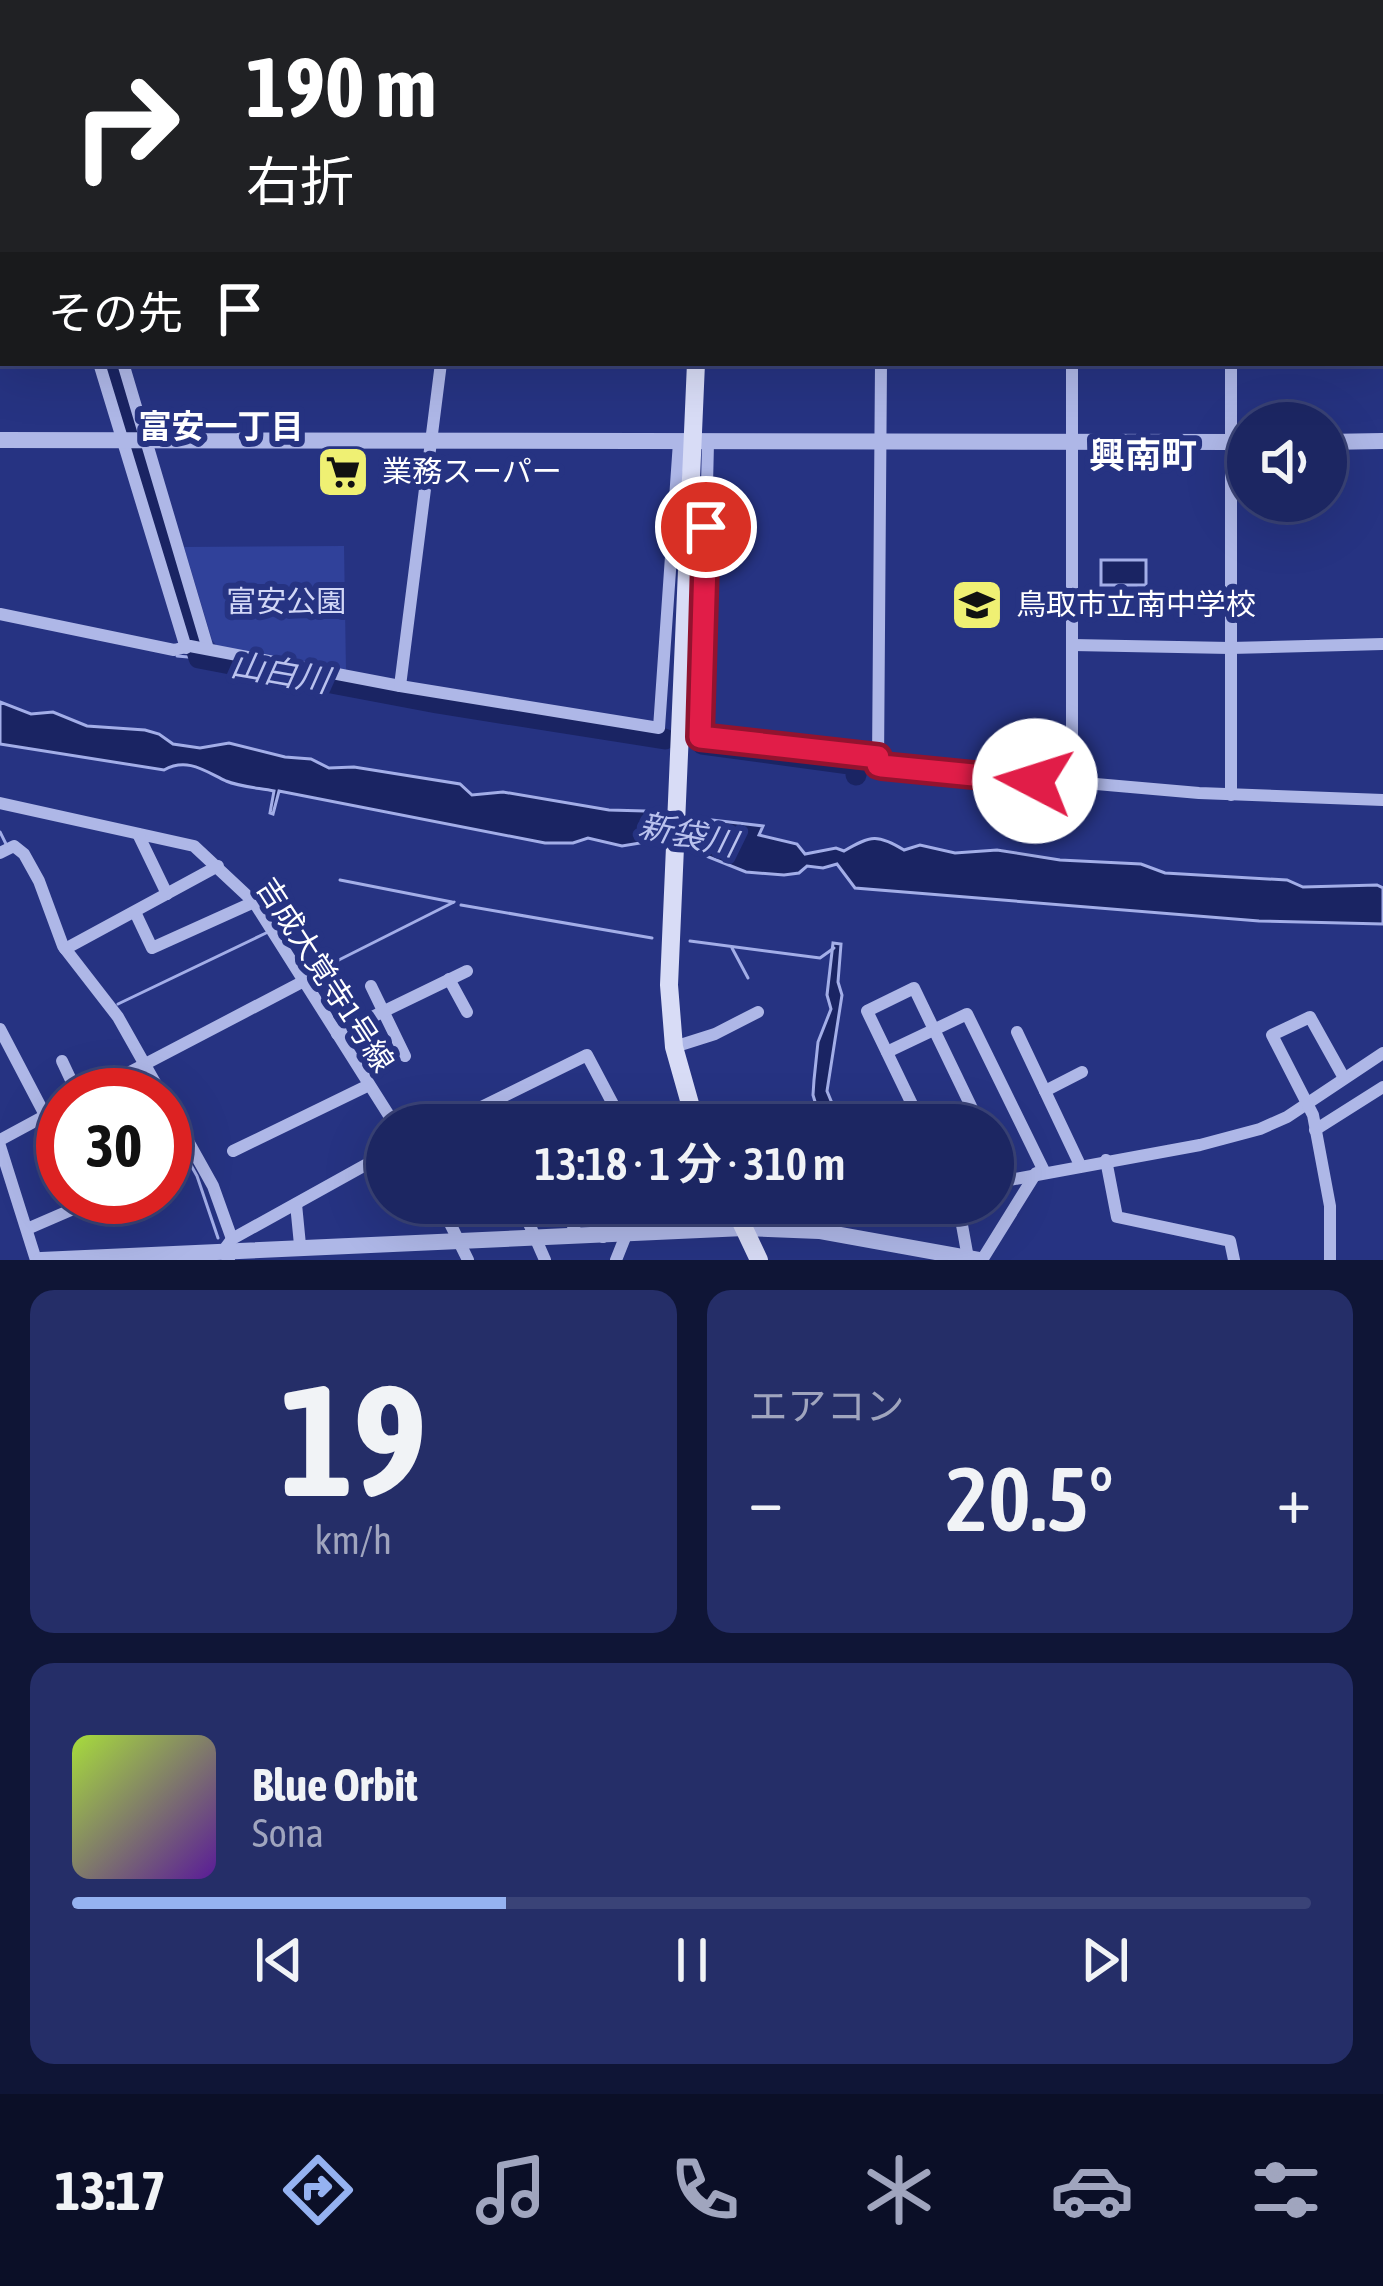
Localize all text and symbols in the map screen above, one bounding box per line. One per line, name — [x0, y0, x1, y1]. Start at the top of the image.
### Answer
text: 190 m — [246, 39, 436, 135]
icon: right — [48, 48, 204, 204]
text: 右折 — [246, 151, 354, 212]
icon: arrive — [207, 276, 273, 342]
text: その先 — [48, 287, 183, 339]
map controls — [1227, 402, 1347, 522]
button: sound — [1227, 402, 1347, 522]
district label: 富安一丁目 — [139, 407, 304, 445]
district label: 興南町 — [1089, 434, 1197, 476]
supermarket icon: 業務スーパー — [315, 444, 371, 500]
place label: 業務スーパー — [382, 454, 562, 488]
pin — [655, 476, 757, 578]
icon: arrive — [673, 494, 739, 560]
school or university icon: 鳥取市立南中学校 — [949, 577, 1005, 633]
park label: 富安公園 — [226, 584, 346, 618]
place label: 鳥取市立南中学校 — [1016, 587, 1256, 621]
water label: 山白川 — [228, 645, 335, 700]
position arrow — [972, 718, 1098, 844]
water label: 新袋川 — [636, 805, 743, 864]
street label: 吉成大覚寺1号線 — [251, 871, 401, 1078]
speed limit sign: 30 — [36, 1068, 192, 1224]
text: 13:18 · 1 分 · 310 m — [535, 1138, 845, 1190]
text: 19 — [280, 1350, 427, 1529]
text: エアコン — [749, 1384, 905, 1428]
text: 20.5° — [946, 1447, 1114, 1550]
text: − — [749, 1461, 783, 1537]
text: + — [1277, 1461, 1311, 1537]
text: km/h — [315, 1518, 392, 1562]
text: Blue Orbit — [252, 1759, 418, 1811]
text: Sona — [252, 1811, 324, 1855]
icon: previous — [246, 1927, 312, 1993]
icon: pause — [659, 1927, 725, 1993]
icon: next — [1072, 1927, 1138, 1993]
icon: directions — [276, 2148, 360, 2232]
icon: music — [469, 2148, 553, 2232]
icon: phone — [663, 2148, 747, 2232]
icon: climate — [857, 2148, 941, 2232]
icon: car — [1050, 2148, 1134, 2232]
icon: filters — [1244, 2148, 1328, 2232]
text: 13:17 — [55, 2160, 166, 2221]

